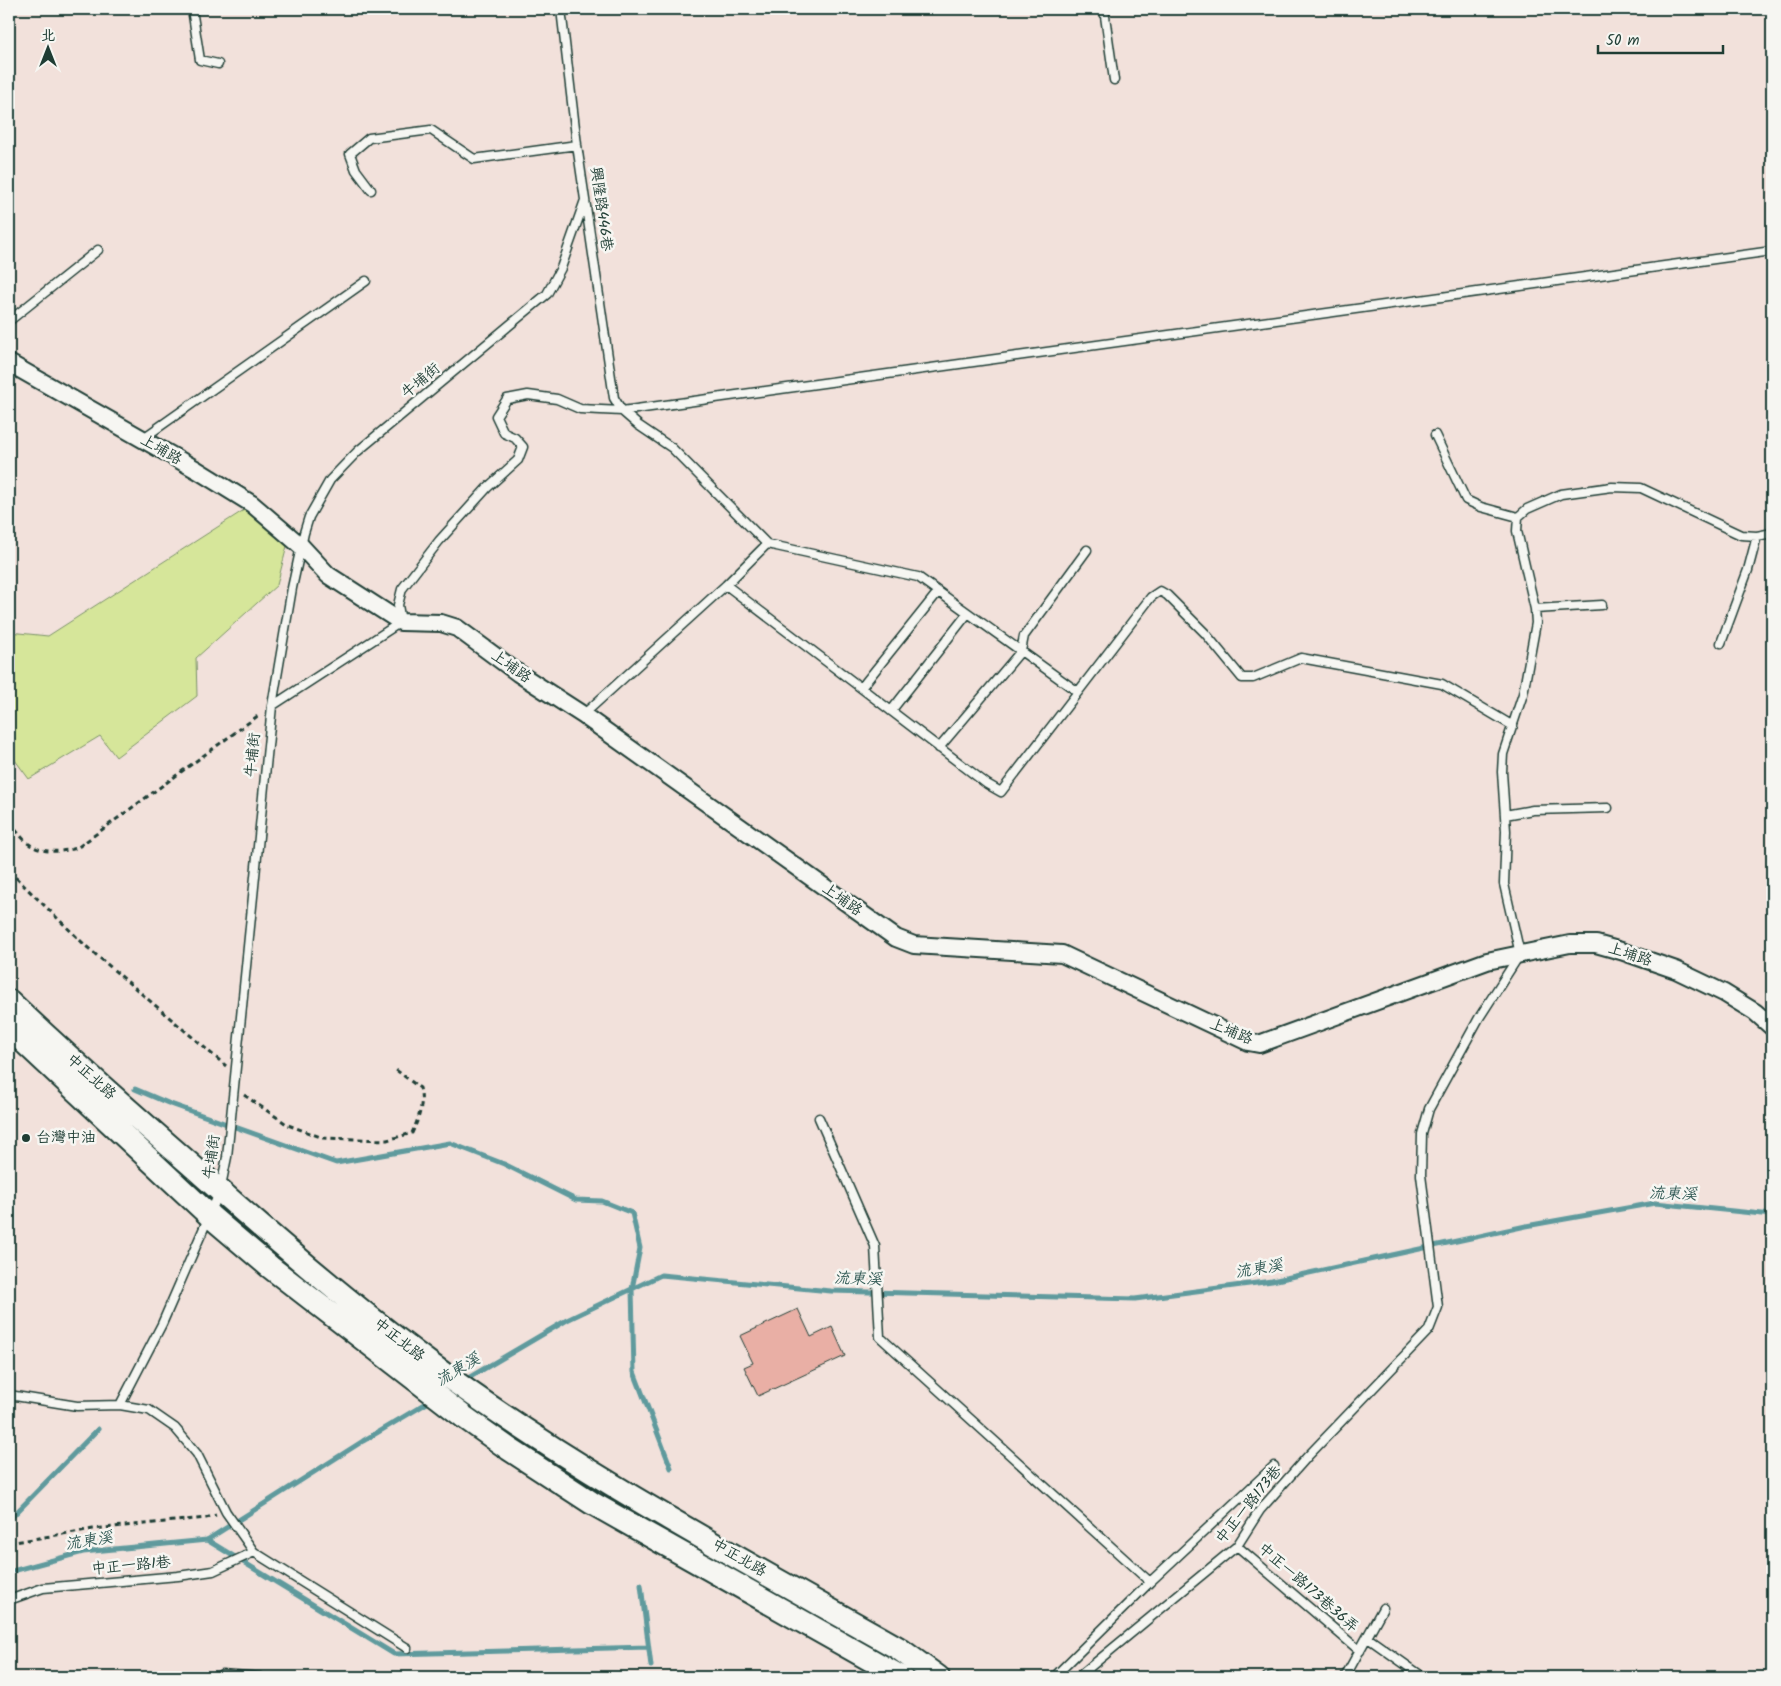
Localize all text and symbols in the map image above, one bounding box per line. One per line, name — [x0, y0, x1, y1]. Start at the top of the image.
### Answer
north arrow — [22, 22, 72, 72]
scale bar — [1598, 22, 1724, 54]
text: 北 — [41, 25, 55, 47]
text: 50 m — [1606, 29, 1640, 53]
street label: 興隆路446巷 — [583, 165, 619, 253]
street label: 牛埔街 — [396, 357, 446, 405]
street label: 上埔路 — [136, 428, 186, 472]
street label: 上埔路 — [486, 644, 536, 690]
street label: 牛埔街 — [239, 731, 267, 779]
street label: 上埔路 — [817, 877, 867, 923]
street label: 上埔路 — [1605, 937, 1655, 973]
street label: 上埔路 — [1206, 1012, 1256, 1052]
street label: 中正北路 — [61, 1048, 121, 1106]
place label: 台灣中油 — [36, 1126, 96, 1150]
marker: 台灣中油 — [20, 1132, 32, 1144]
street label: 牛埔街 — [197, 1133, 227, 1181]
water label: 流東溪 — [1649, 1181, 1698, 1207]
water label: 流東溪 — [1233, 1253, 1286, 1285]
water label: 流東溪 — [834, 1266, 883, 1292]
street label: 中正北路 — [368, 1312, 430, 1368]
water label: 流東溪 — [431, 1346, 486, 1393]
street label: 中正一路173巷 — [1210, 1460, 1288, 1550]
water label: 流東溪 — [63, 1525, 116, 1557]
street label: 中正北路 — [707, 1533, 771, 1583]
street label: 中正一路173巷36弄 — [1252, 1537, 1364, 1639]
street label: 中正一路1巷 — [90, 1551, 172, 1581]

